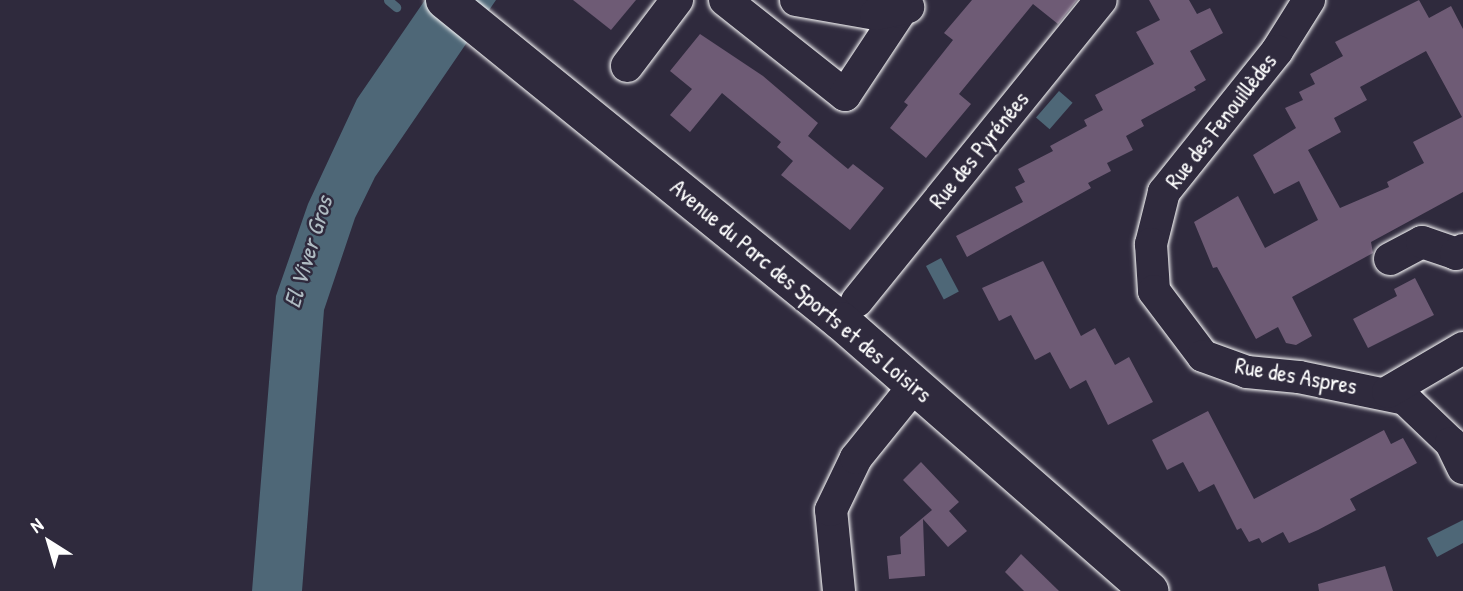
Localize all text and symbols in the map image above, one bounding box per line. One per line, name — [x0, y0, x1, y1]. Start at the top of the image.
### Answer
street label: Rue des Fenouillèdes — [1160, 48, 1282, 194]
street label: Rue des Pyrénées — [923, 86, 1035, 214]
street label: Avenue du Parc des Sports et des Loisirs — [665, 174, 937, 408]
water label: El Viver Gros — [277, 193, 339, 311]
street label: Rue des Aspres — [1233, 352, 1359, 400]
north arrow — [14, 507, 84, 577]
text: N — [24, 512, 48, 539]

